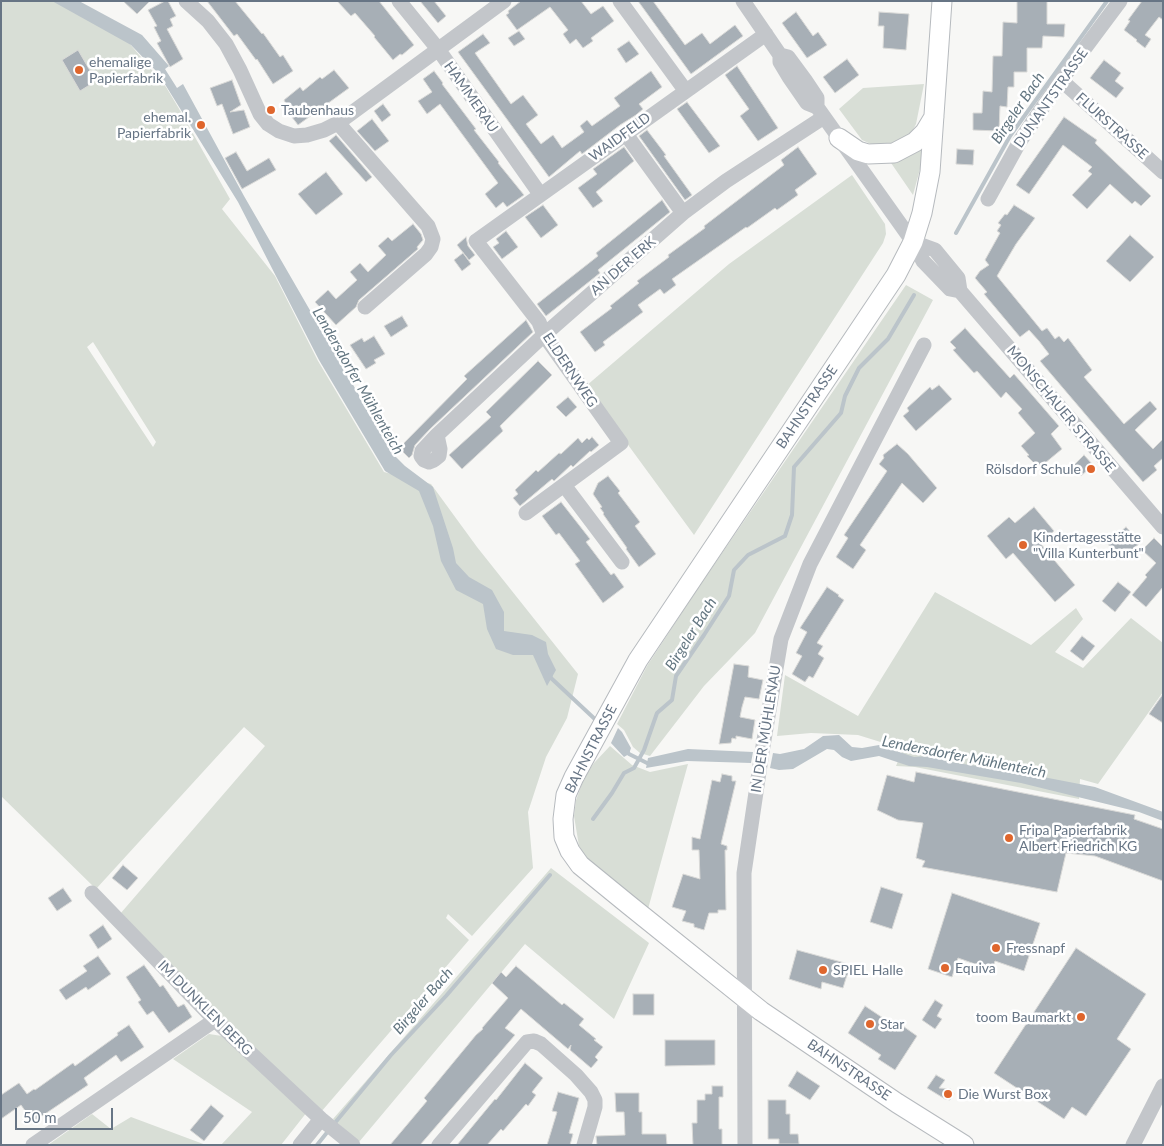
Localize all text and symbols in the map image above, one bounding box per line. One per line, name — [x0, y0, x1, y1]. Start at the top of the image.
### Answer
street label: DUNANTSTRASSE — [1010, 45, 1092, 151]
place label: ehemalige Papierfabrik — [89, 54, 163, 86]
street label: HAMMERAU — [440, 58, 502, 136]
marker: ehemalige Papierfabrik — [73, 64, 85, 76]
water label: Birgeler Bach — [988, 69, 1048, 147]
street label: FLURSTRASSE — [1072, 89, 1152, 163]
place label: Taubenhaus — [281, 102, 354, 118]
marker: Taubenhaus — [265, 104, 277, 116]
place label: ehemal. Papierfabrik — [117, 109, 191, 142]
street label: WAIDFELD — [586, 109, 654, 165]
marker: ehemal. Papierfabrik — [195, 119, 207, 131]
street label: AN DER ERK — [587, 233, 659, 299]
water label: Lendersdorfer Mühlenteich — [309, 304, 407, 458]
street label: ELDERNWEG — [539, 330, 601, 410]
street label: MONSCHAUER STRASSE — [1003, 342, 1119, 476]
street label: BAHNSTRASSE — [773, 362, 841, 452]
place label: Rölsdorf Schule — [985, 461, 1081, 477]
marker: Rölsdorf Schule — [1085, 463, 1097, 475]
place label: Kindertagesstätte "Villa Kunterbunt" — [1033, 529, 1144, 562]
marker: Kindertagesstätte "Villa Kunterbunt" — [1017, 539, 1029, 551]
water label: Birgeler Bach — [662, 594, 720, 674]
street label: IN DER MÜHLENAU — [748, 664, 784, 794]
street label: BAHNSTRASSE — [561, 702, 621, 796]
water label: Lendersdorfer Mühlenteich — [880, 732, 1048, 782]
place label: Fripa Papierfabrik Albert Friedrich KG — [1019, 822, 1137, 854]
marker: Fripa Papierfabrik Albert Friedrich KG — [1003, 832, 1015, 844]
place label: Fressnapf — [1006, 940, 1065, 956]
marker: Fressnapf — [990, 942, 1002, 954]
street label: IM DUNKLEN BERG — [154, 957, 256, 1059]
place label: Equiva — [955, 960, 996, 976]
place label: SPIEL Halle — [833, 962, 903, 978]
marker: Equiva — [939, 962, 951, 974]
water label: Birgeler Bach — [389, 964, 457, 1038]
marker: SPIEL Halle — [817, 964, 829, 976]
place label: toom Baumarkt — [976, 1009, 1071, 1025]
marker: toom Baumarkt — [1075, 1011, 1087, 1023]
place label: Star — [880, 1016, 904, 1032]
marker: Star — [864, 1018, 876, 1030]
street label: BAHNSTRASSE — [804, 1036, 894, 1104]
place label: Die Wurst Box — [958, 1086, 1048, 1102]
marker: Die Wurst Box — [942, 1088, 954, 1100]
scale bar — [18, 1098, 115, 1130]
text: 50 m — [23, 1108, 57, 1126]

